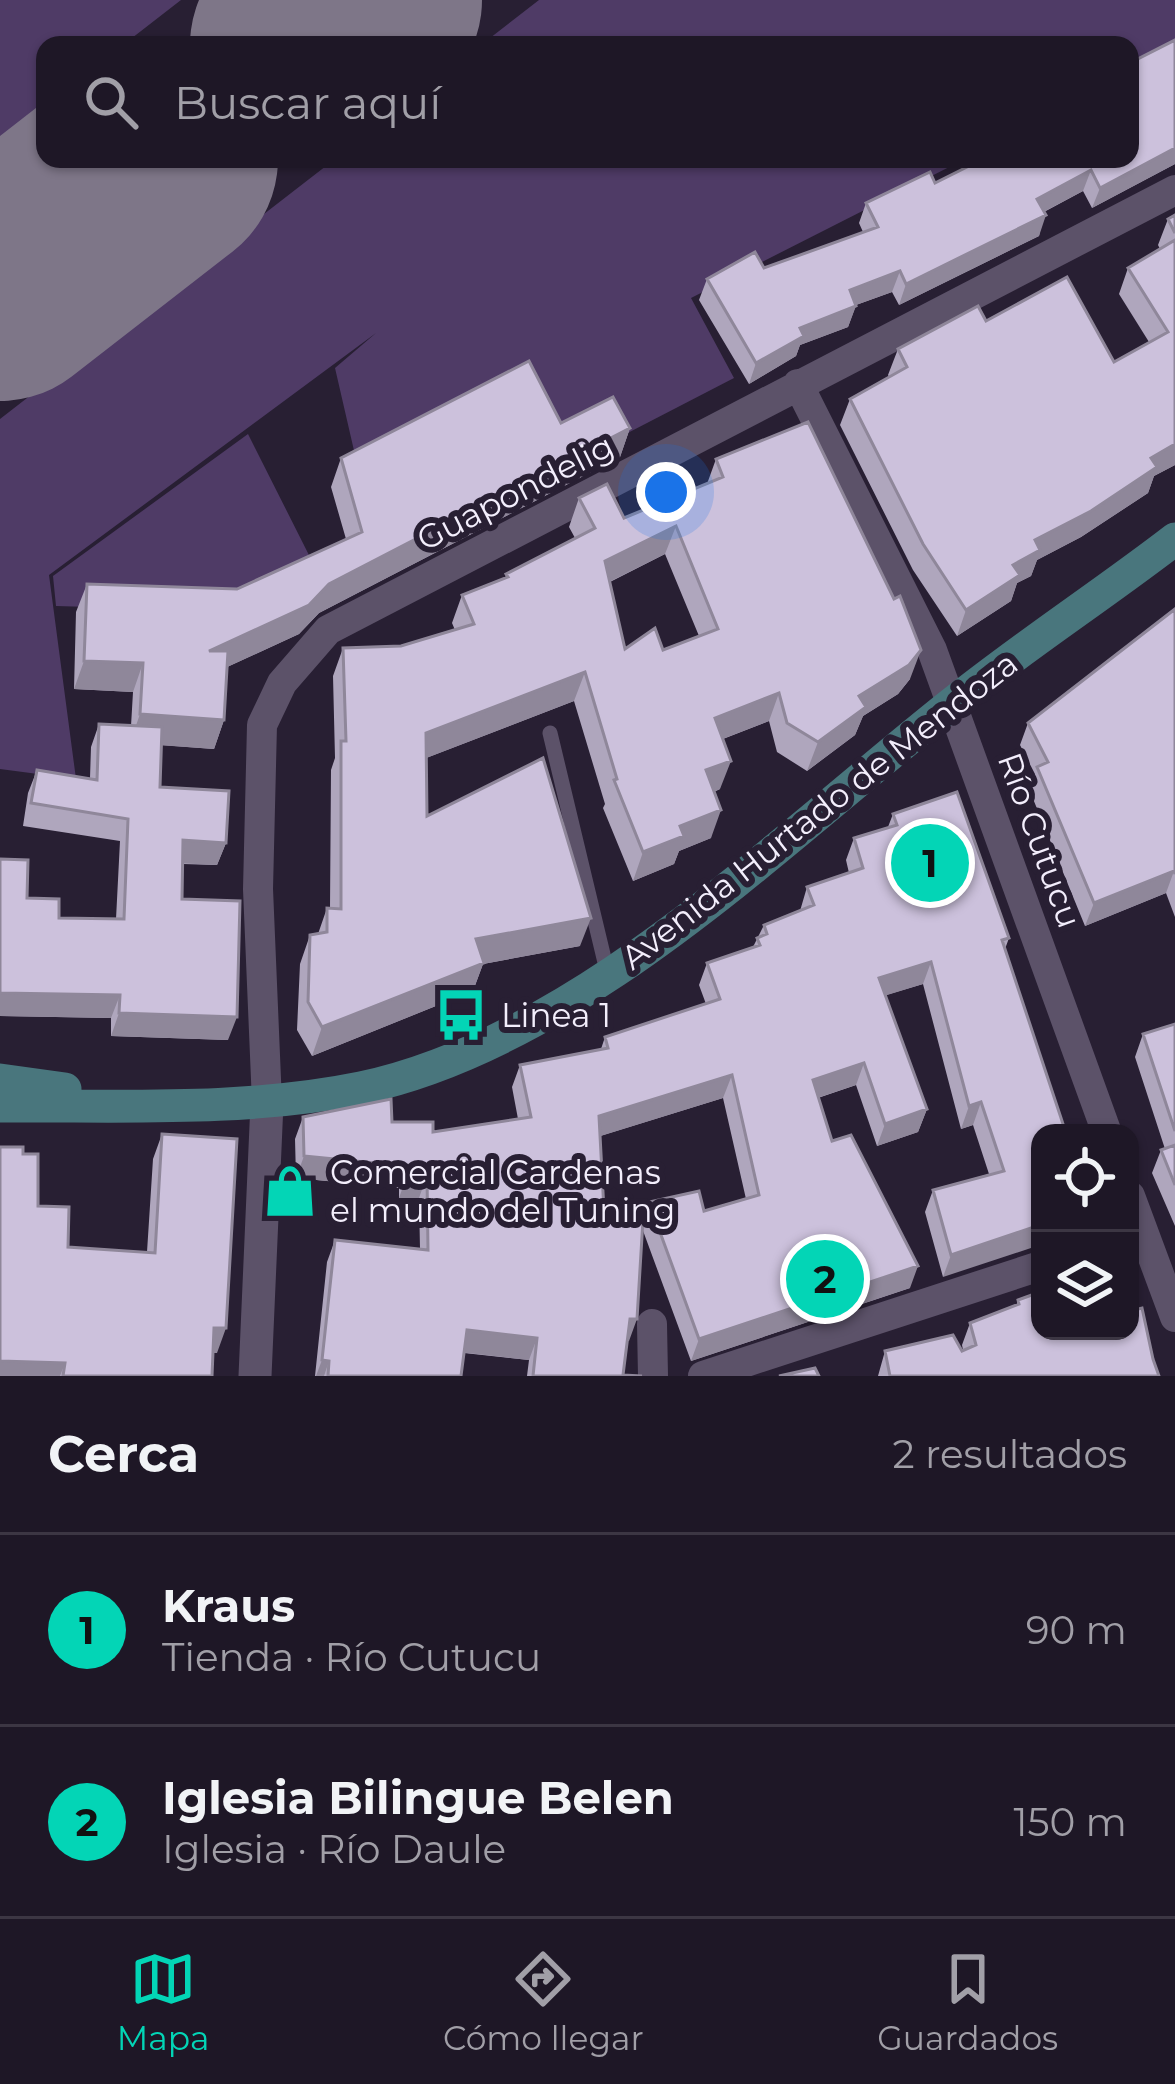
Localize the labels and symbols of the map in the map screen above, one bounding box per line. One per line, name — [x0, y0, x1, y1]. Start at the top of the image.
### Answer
street label: Guapondelig — [410, 425, 620, 559]
your location — [636, 462, 696, 522]
street label: Avenida Hurtado de Mendoza — [613, 643, 1025, 977]
street label: Río Cutucu — [990, 747, 1090, 933]
pin: 1 — [891, 818, 969, 908]
bus stop icon: Linea 1 — [432, 986, 490, 1044]
place label: Linea 1 — [501, 995, 611, 1035]
place label: Comercial Cardenas el mundo del Tuning — [330, 1152, 675, 1230]
shop icon: Comercial Cardenas el mundo del Tuning — [261, 1162, 319, 1220]
pin: 2 — [786, 1234, 864, 1324]

